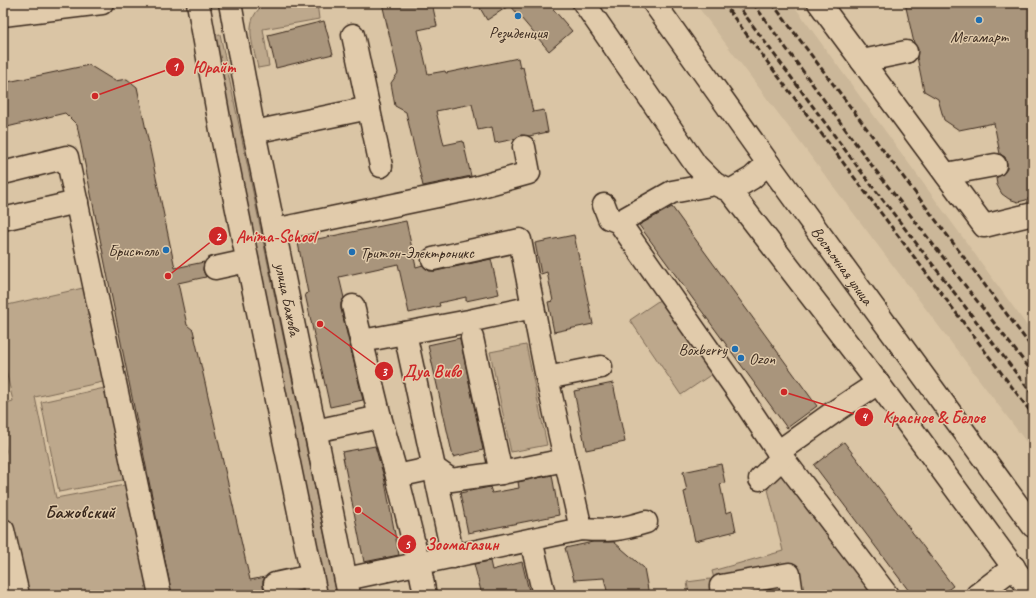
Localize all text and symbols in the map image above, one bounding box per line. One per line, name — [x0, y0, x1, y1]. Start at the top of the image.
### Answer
marker: Резиденция — [513, 11, 523, 21]
marker: Мегамарт — [974, 15, 984, 25]
place label: Резиденция — [489, 23, 548, 43]
place label: Мегамарт — [950, 27, 1010, 47]
callout: Юрайт — [165, 52, 243, 81]
text: Юрайт — [193, 57, 237, 78]
text: 1 — [172, 59, 179, 75]
callout: Anima-School — [208, 222, 324, 251]
street label: Восточная улица — [806, 222, 878, 310]
text: Anima-School — [236, 226, 319, 247]
text: 2 — [215, 229, 222, 245]
place label: Бристоль — [108, 241, 160, 261]
place label: Тритон-Электроникс — [360, 243, 475, 263]
marker: Бристоль — [161, 245, 171, 255]
marker: Тритон-Электроникс — [347, 247, 357, 257]
street label: улица Бажова — [270, 260, 305, 339]
place label: Boxberry — [678, 340, 729, 360]
marker: Boxberry — [730, 344, 740, 354]
place label: Ozon — [749, 349, 776, 369]
marker: Ozon — [736, 353, 746, 363]
callout: Дуа Виво — [374, 357, 469, 386]
text: Дуа Виво — [403, 361, 463, 382]
text: 3 — [381, 364, 388, 380]
callout: Красное & Белое — [854, 402, 993, 431]
text: Красное & Белое — [883, 407, 987, 428]
text: 4 — [861, 409, 868, 425]
district label: Бажовский — [45, 501, 116, 523]
callout: Зоомагазин — [397, 530, 507, 559]
text: Зоомагазин — [425, 534, 500, 555]
text: 5 — [404, 537, 411, 553]

